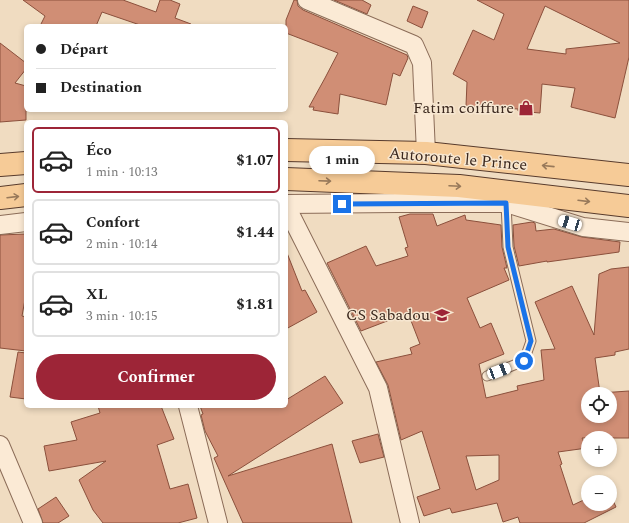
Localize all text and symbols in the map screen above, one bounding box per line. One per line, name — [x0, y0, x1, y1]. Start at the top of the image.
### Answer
text: Départ — [60, 38, 108, 61]
text: Destination — [60, 76, 142, 99]
place label: Fatim coiffure — [413, 96, 514, 120]
shop icon: Fatim coiffure — [517, 99, 535, 117]
text: Éco — [86, 139, 112, 162]
street label: Autoroute le Prince — [388, 141, 528, 177]
icon: car — [38, 142, 74, 178]
callout: 1 min — [309, 146, 375, 174]
text: $1.07 — [236, 149, 274, 172]
text: 1 min — [325, 150, 359, 170]
text: 1 min · 10:13 — [86, 162, 158, 182]
one-way arrow — [542, 163, 555, 170]
one-way arrow — [318, 177, 331, 184]
one-way arrow — [448, 182, 461, 190]
one-way arrow — [6, 193, 19, 200]
route end — [333, 195, 351, 213]
one-way arrow — [577, 197, 590, 204]
text: Confort — [86, 211, 140, 234]
icon: car — [38, 214, 74, 250]
car — [557, 214, 583, 232]
text: $1.44 — [236, 221, 274, 244]
text: 2 min · 10:14 — [86, 234, 158, 254]
text: XL — [86, 283, 107, 306]
icon: car — [38, 286, 74, 322]
text: $1.81 — [236, 293, 274, 316]
place label: CS Sabadou — [346, 303, 430, 327]
text: 3 min · 10:15 — [86, 306, 158, 326]
school or university icon: CS Sabadou — [433, 306, 451, 324]
route start — [515, 352, 533, 370]
button: Confirmer — [36, 354, 276, 400]
car — [486, 361, 512, 381]
map controls — [581, 387, 617, 511]
button: locate — [581, 387, 617, 423]
button: + — [581, 431, 617, 467]
button: − — [581, 475, 617, 511]

